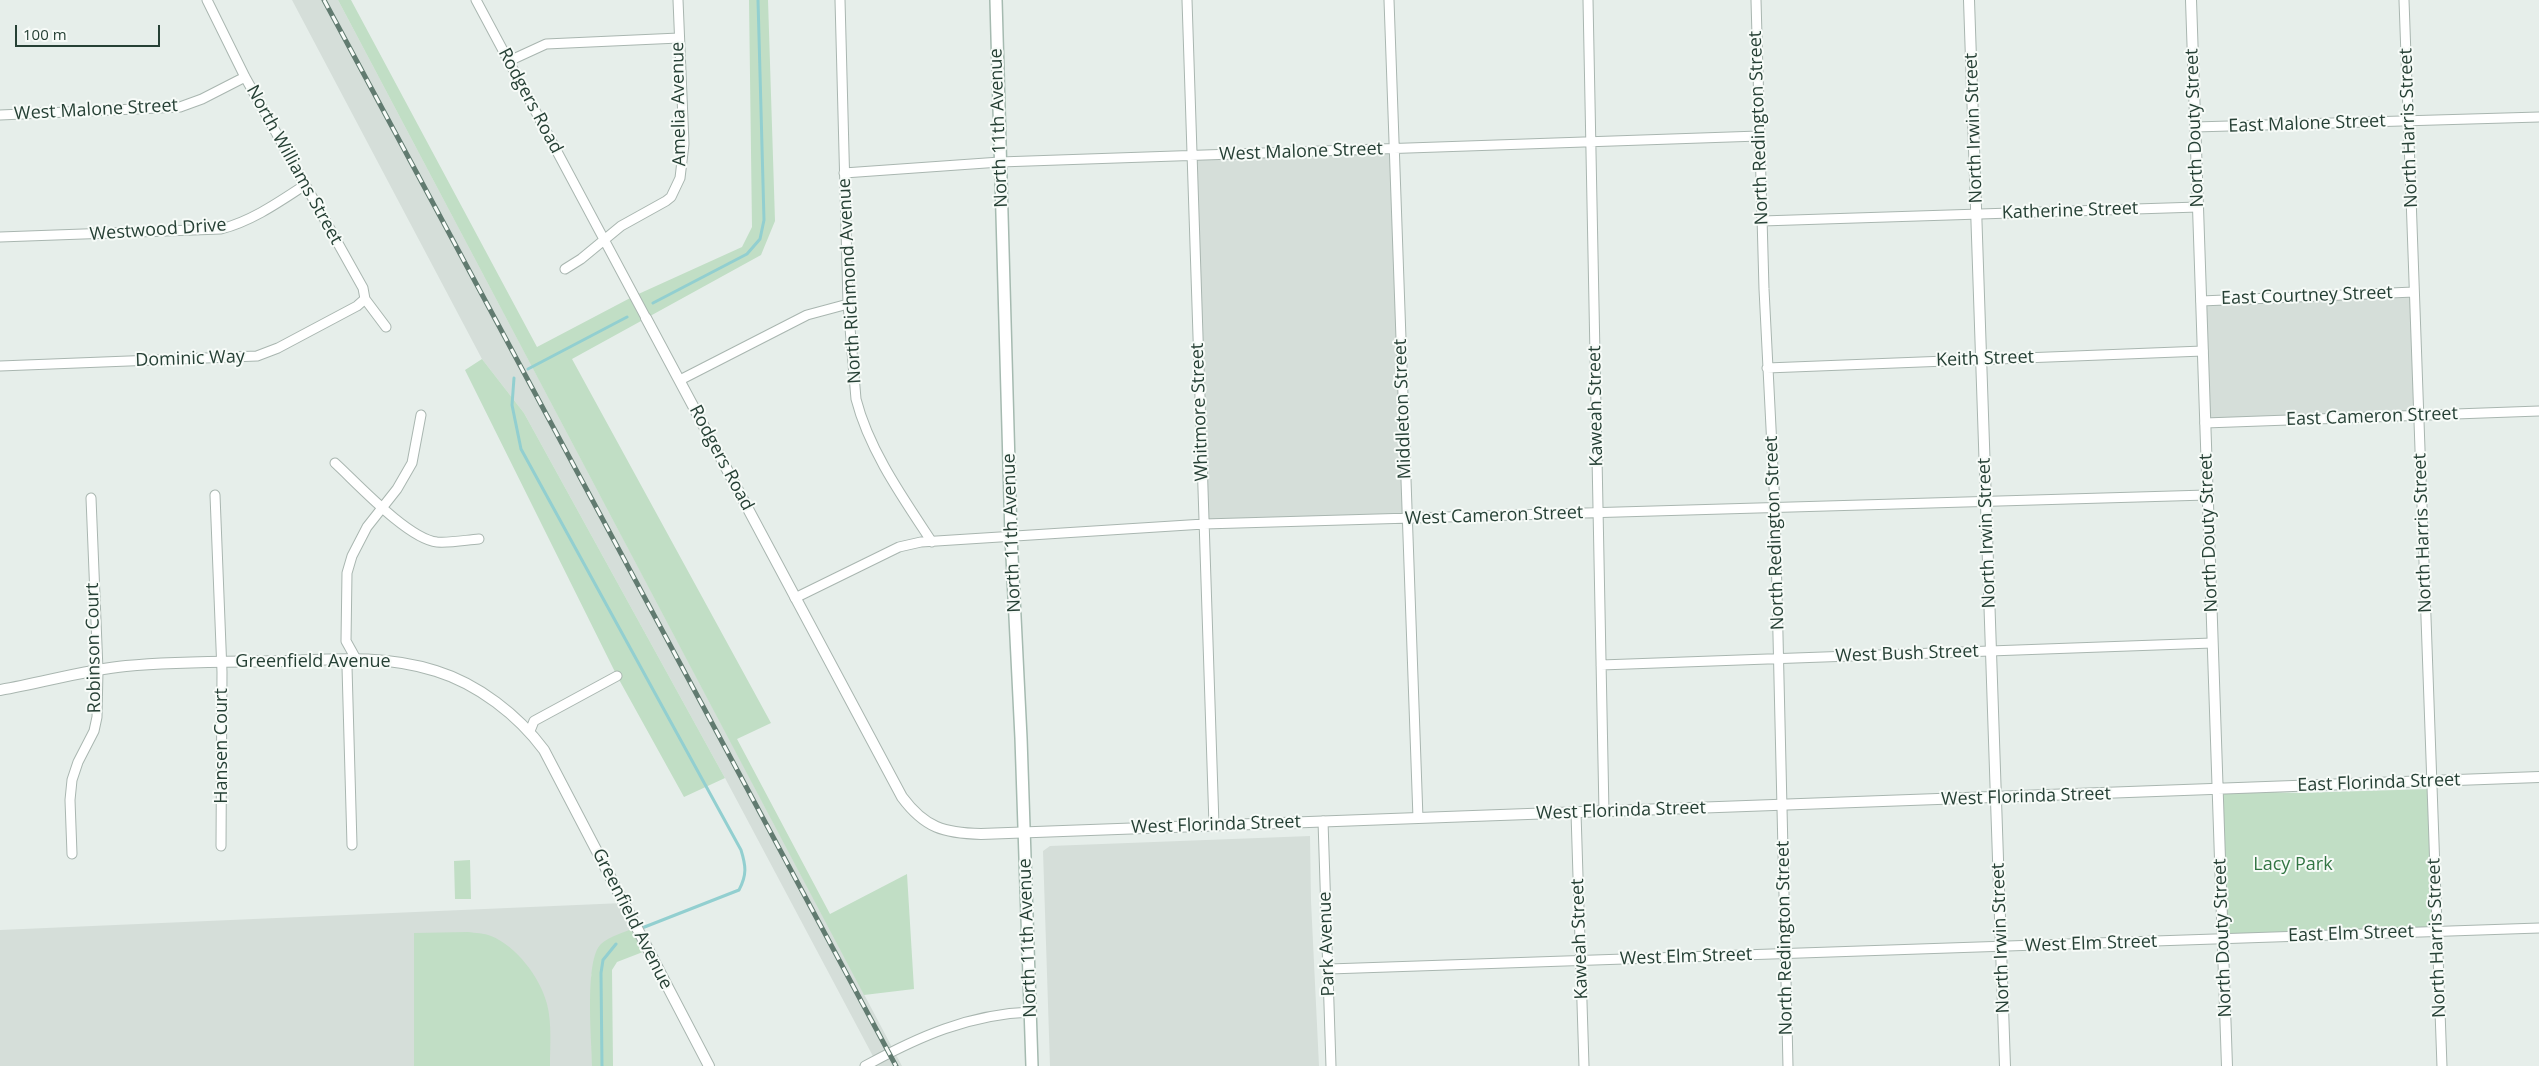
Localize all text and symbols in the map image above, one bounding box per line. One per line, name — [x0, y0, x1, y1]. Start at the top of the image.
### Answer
scale bar — [18, 15, 162, 47]
text: 100 m — [23, 24, 67, 44]
street label: North Redington Street — [1745, 30, 1773, 226]
street label: Amelia Avenue — [667, 42, 691, 166]
street label: Rodgers Road — [493, 45, 567, 157]
street label: North 11th Avenue — [985, 48, 1013, 208]
street label: North Douty Street — [2181, 48, 2209, 208]
street label: North Harris Street — [2395, 48, 2423, 208]
street label: North Irwin Street — [1961, 52, 1987, 204]
street label: North Williams Street — [241, 82, 347, 248]
street label: West Malone Street — [14, 95, 178, 125]
street label: East Malone Street — [2228, 110, 2386, 138]
street label: West Malone Street — [1219, 138, 1383, 166]
street label: North Richmond Avenue — [834, 178, 866, 384]
street label: Katherine Street — [2001, 198, 2139, 224]
street label: Westwood Drive — [89, 214, 227, 246]
street label: East Courtney Street — [2221, 282, 2393, 310]
street label: Middleton Street — [1390, 338, 1416, 480]
street label: Whitmore Street — [1187, 342, 1213, 482]
street label: Kaweah Street — [1584, 345, 1608, 467]
street label: Dominic Way — [135, 346, 245, 372]
street label: Keith Street — [1936, 346, 2034, 372]
street label: Rodgers Road — [684, 402, 758, 514]
street label: East Cameron Street — [2286, 403, 2458, 431]
street label: North Redington Street — [1761, 435, 1789, 631]
street label: North 11th Avenue — [998, 453, 1026, 613]
street label: North Douty Street — [2195, 453, 2223, 613]
street label: North Harris Street — [2409, 453, 2437, 613]
street label: North Irwin Street — [1974, 457, 2000, 609]
street label: West Cameron Street — [1404, 502, 1584, 530]
street label: Robinson Court — [82, 583, 106, 713]
street label: West Bush Street — [1835, 641, 1979, 667]
street label: Greenfield Avenue — [235, 651, 391, 673]
street label: Hansen Court — [211, 688, 233, 804]
street label: East Florinda Street — [2297, 769, 2461, 797]
street label: West Florinda Street — [1941, 783, 2111, 811]
street label: West Florinda Street — [1536, 797, 1706, 825]
street label: West Florinda Street — [1131, 811, 1301, 839]
street label: North Redington Street — [1773, 840, 1797, 1036]
street label: Greenfield Avenue — [587, 845, 677, 993]
park label: Lacy Park — [2253, 854, 2333, 876]
street label: North 11th Avenue — [1014, 858, 1042, 1018]
street label: North Douty Street — [2209, 858, 2237, 1018]
street label: North Harris Street — [2423, 858, 2451, 1018]
street label: North Irwin Street — [1988, 862, 2014, 1014]
street label: Kaweah Street — [1567, 878, 1593, 1000]
street label: Park Avenue — [1314, 891, 1340, 997]
street label: East Elm Street — [2288, 921, 2414, 947]
street label: West Elm Street — [2024, 931, 2158, 957]
street label: West Elm Street — [1619, 944, 1753, 970]

